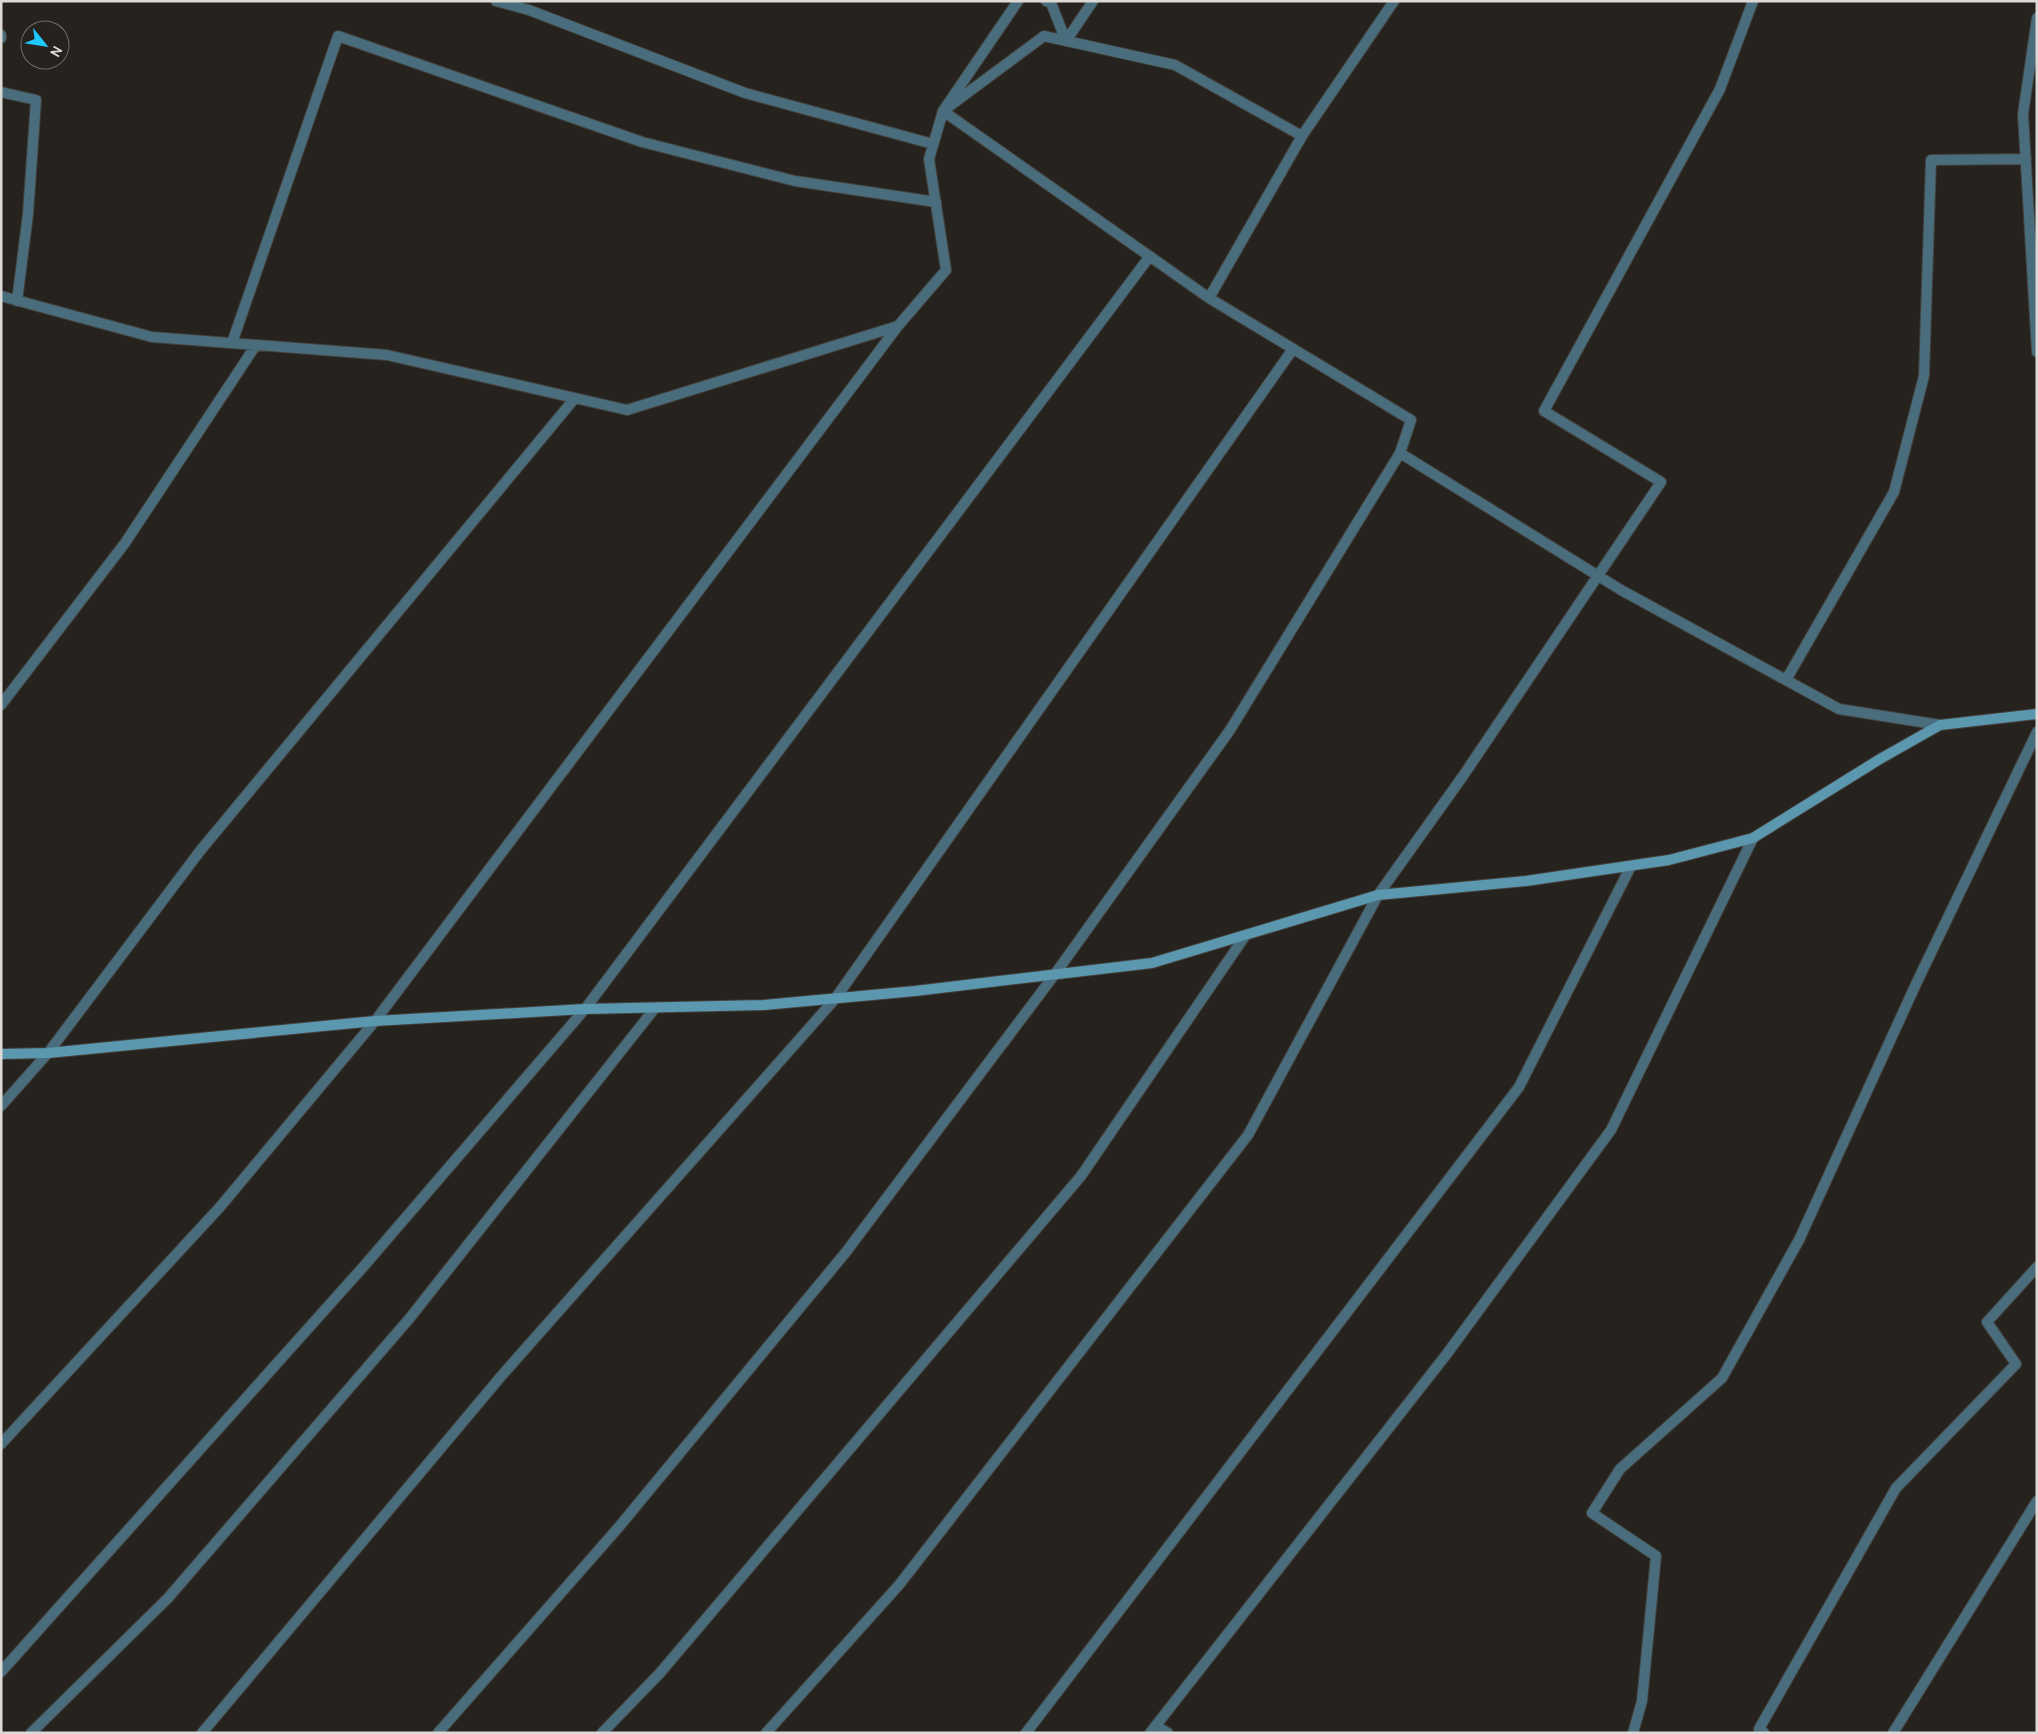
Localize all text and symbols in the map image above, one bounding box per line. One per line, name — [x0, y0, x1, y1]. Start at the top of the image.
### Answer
north arrow — [20, 20, 70, 70]
text: N — [46, 43, 67, 60]

